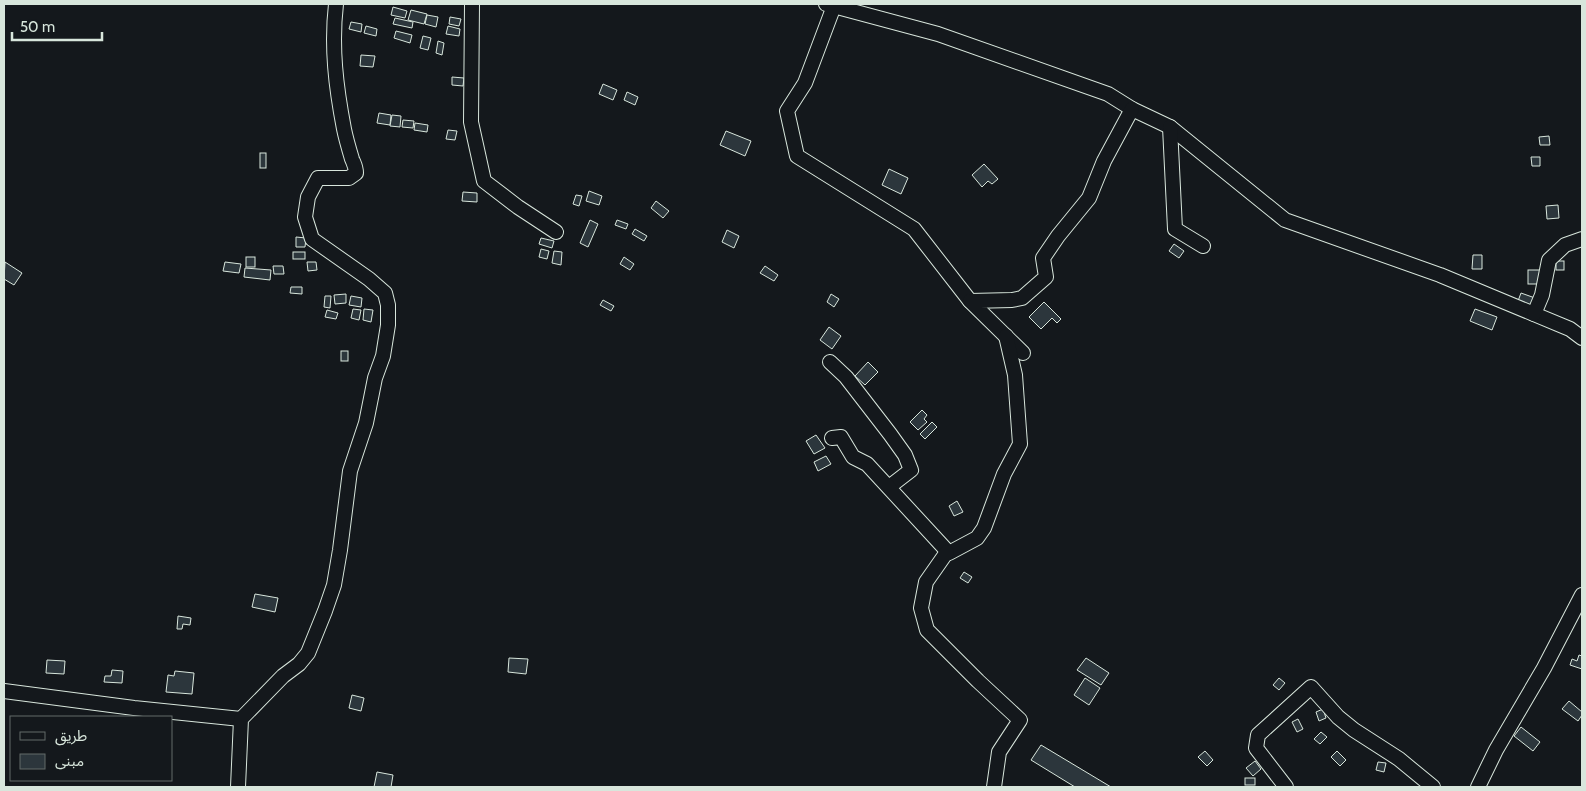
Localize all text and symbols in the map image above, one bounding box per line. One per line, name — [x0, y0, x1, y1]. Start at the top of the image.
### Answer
scale bar — [12, 10, 102, 42]
text: 50 m — [20, 18, 55, 36]
legend — [10, 716, 172, 781]
text: طريق — [55, 727, 87, 746]
text: مبنى — [55, 752, 84, 770]

